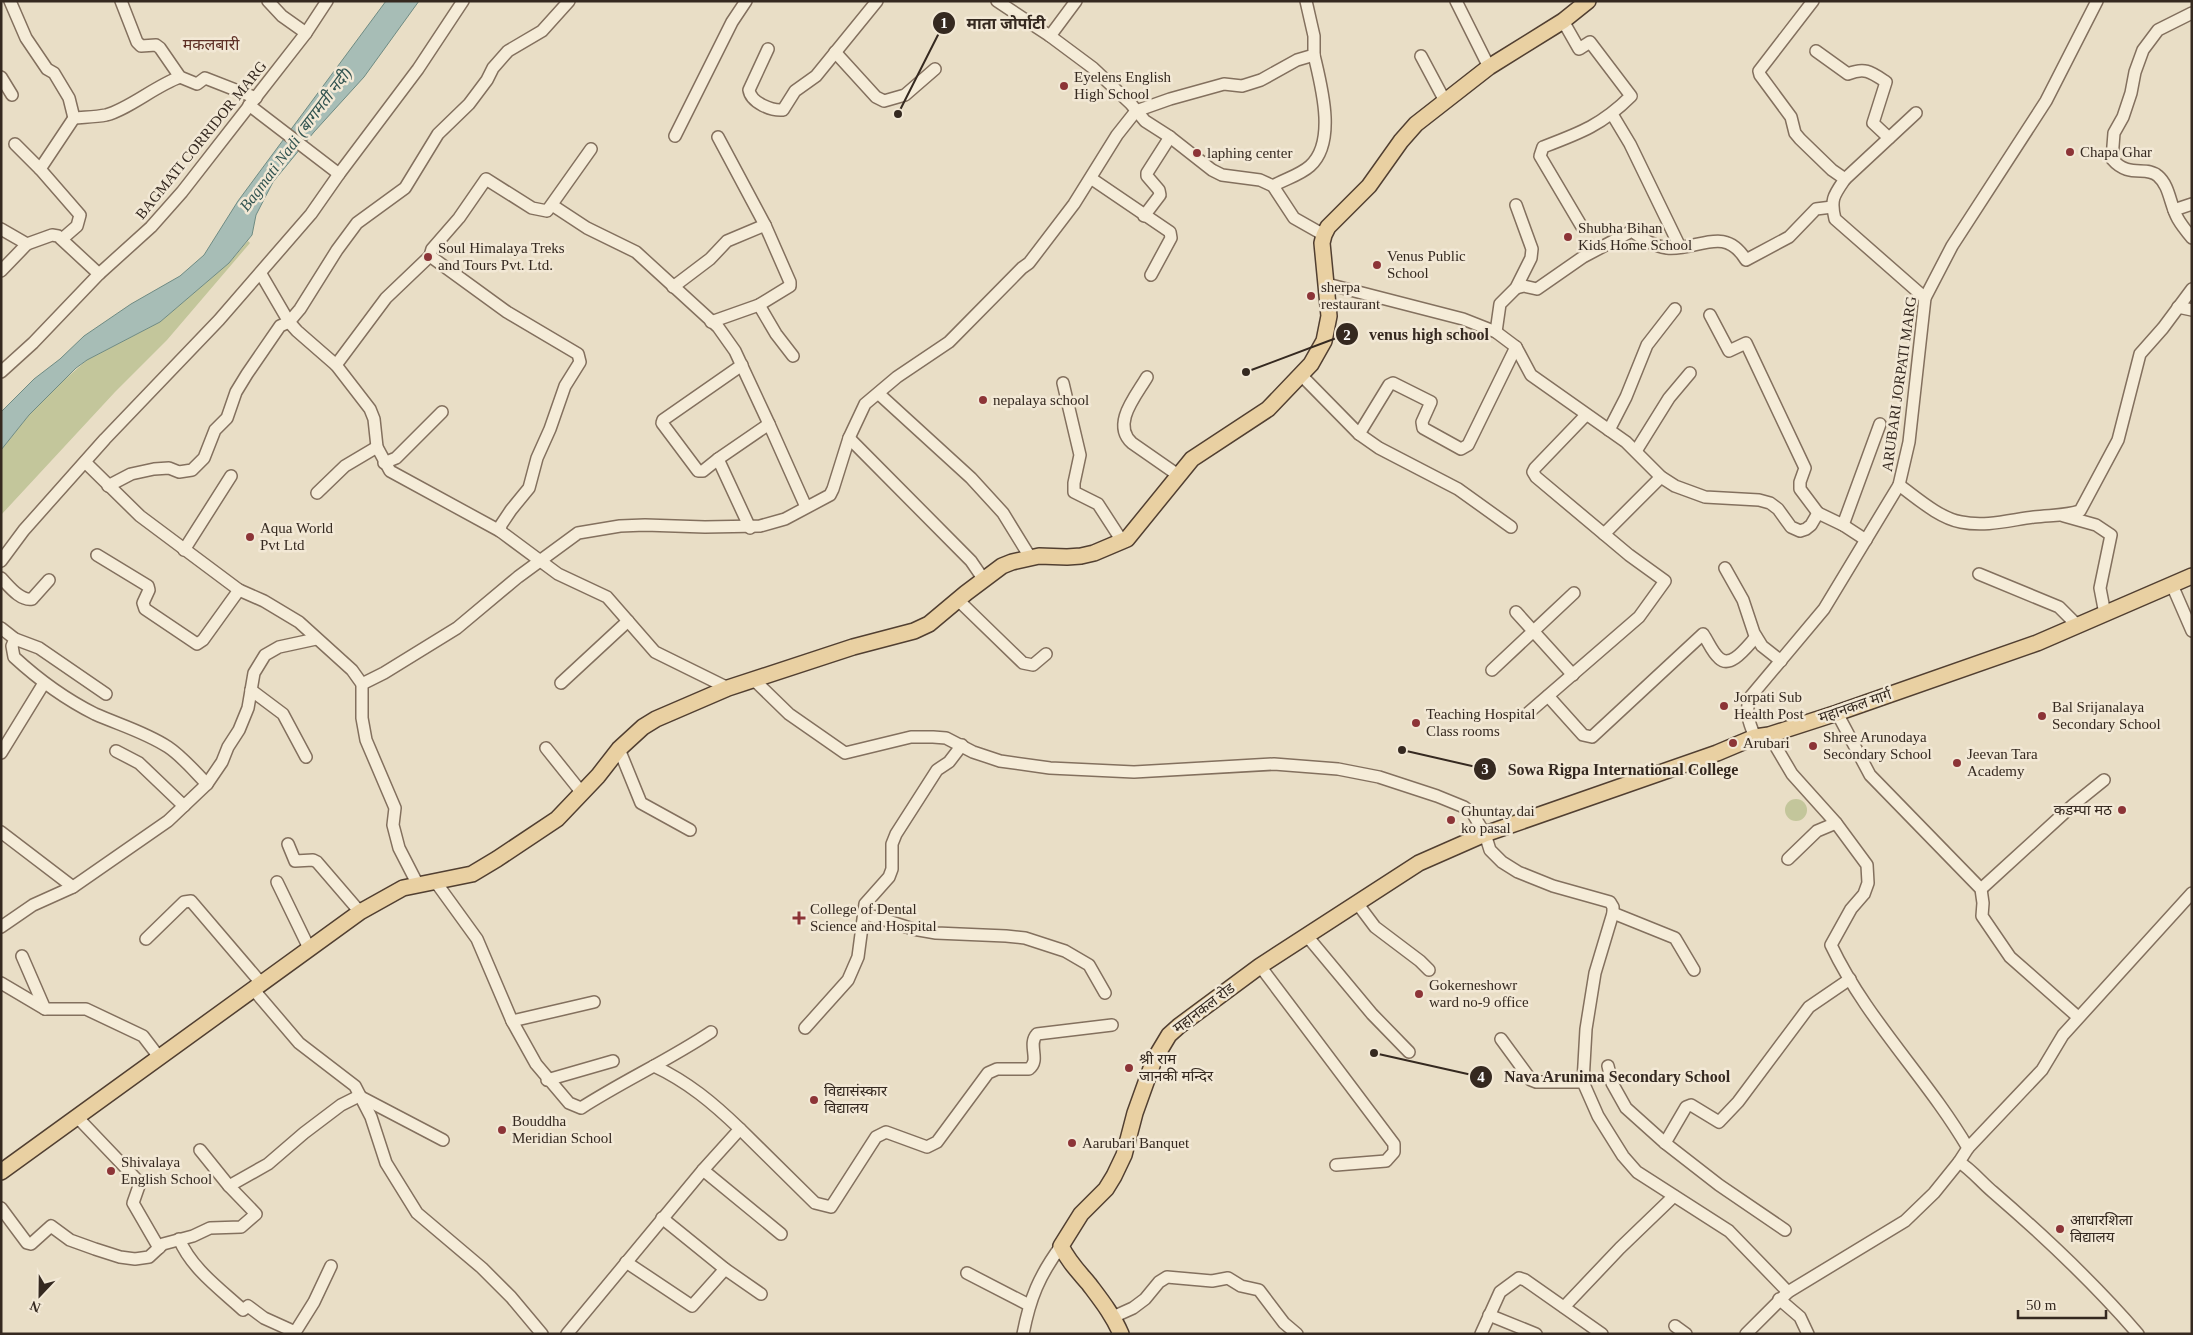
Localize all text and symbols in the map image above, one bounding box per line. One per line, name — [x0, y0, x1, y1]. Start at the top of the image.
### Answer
callout: माता जोर्पाटी — [932, 8, 1056, 39]
text: माता जोर्पाटी — [967, 14, 1046, 32]
text: 1 — [940, 15, 948, 31]
district label: मकलबारी — [183, 36, 240, 53]
street label: BAGMATI CORRIDOR MARG — [132, 58, 270, 222]
water label: Bagmati Nadi (बागमती नदी) — [235, 64, 356, 215]
place label: Eyelens English High School — [1074, 69, 1172, 102]
marker: Eyelens English High School — [1058, 80, 1070, 92]
place label: Chapa Ghar — [2080, 144, 2152, 160]
place label: laphing center — [1207, 145, 1292, 161]
marker: Chapa Ghar — [2064, 146, 2076, 158]
marker: laphing center — [1191, 147, 1203, 159]
place label: Shubha Bihan Kids Home School — [1578, 220, 1692, 253]
marker: Shubha Bihan Kids Home School — [1562, 231, 1574, 243]
place label: Soul Himalaya Treks and Tours Pvt. Ltd. — [438, 240, 565, 273]
place label: Venus Public School — [1387, 248, 1466, 281]
marker: Soul Himalaya Treks and Tours Pvt. Ltd. — [422, 251, 434, 263]
marker: Venus Public School — [1371, 259, 1383, 271]
place label: sherpa restaurant — [1321, 279, 1381, 312]
marker: sherpa restaurant — [1305, 290, 1317, 302]
street label: ARUBARI JORPATI MARG — [1879, 295, 1919, 473]
callout: venus high school — [1334, 319, 1500, 350]
text: venus high school — [1369, 326, 1490, 344]
text: 2 — [1343, 327, 1351, 343]
place label: nepalaya school — [993, 392, 1089, 408]
marker: nepalaya school — [977, 394, 989, 406]
place label: Aqua World Pvt Ltd — [260, 520, 334, 553]
marker: Aqua World Pvt Ltd — [244, 531, 256, 543]
street label: महानकल मार्ग — [1816, 685, 1894, 726]
place label: Jorpati Sub Health Post — [1734, 689, 1804, 722]
place label: Bal Srijanalaya Secondary School — [2052, 699, 2161, 732]
marker: Jorpati Sub Health Post — [1718, 700, 1730, 712]
place label: Teaching Hospital Class rooms — [1426, 706, 1535, 739]
marker: Bal Srijanalaya Secondary School — [2036, 710, 2048, 722]
marker: Teaching Hospital Class rooms — [1410, 717, 1422, 729]
place label: Shree Arunodaya Secondary School — [1823, 729, 1932, 762]
place label: Arubari — [1743, 735, 1790, 751]
marker: Arubari — [1727, 737, 1739, 749]
marker: Shree Arunodaya Secondary School — [1807, 740, 1819, 752]
place label: Jeevan Tara Academy — [1967, 746, 2038, 779]
callout: Sowa Rigpa International College — [1473, 754, 1749, 785]
marker: Jeevan Tara Academy — [1951, 757, 1963, 769]
text: 3 — [1481, 761, 1489, 777]
text: Sowa Rigpa International College — [1508, 761, 1738, 779]
place label: कडम्पा मठ — [2054, 802, 2112, 818]
place label: Ghuntay dai ko pasal — [1461, 803, 1535, 836]
marker: कडम्पा मठ — [2116, 804, 2128, 816]
marker: Ghuntay dai ko pasal — [1445, 814, 1457, 826]
place label: College of Dental Science and Hospital — [810, 901, 937, 934]
marker: College of Dental Science and Hospital — [792, 911, 806, 925]
place label: Gokerneshowr ward no-9 office — [1429, 977, 1529, 1010]
street label: महानकल रोड — [1170, 979, 1239, 1036]
marker: Gokerneshowr ward no-9 office — [1413, 988, 1425, 1000]
place label: श्री राम जानकी मन्दिर — [1139, 1051, 1214, 1084]
callout: Nava Arunima Secondary School — [1469, 1061, 1741, 1092]
marker: श्री राम जानकी मन्दिर — [1123, 1062, 1135, 1074]
text: Nava Arunima Secondary School — [1504, 1068, 1731, 1086]
text: 4 — [1477, 1069, 1485, 1085]
place label: विद्यासंस्कार विद्यालय — [824, 1083, 888, 1116]
marker: विद्यासंस्कार विद्यालय — [808, 1094, 820, 1106]
place label: Bouddha Meridian School — [512, 1113, 612, 1146]
marker: Bouddha Meridian School — [496, 1124, 508, 1136]
place label: Aarubari Banquet — [1082, 1135, 1190, 1151]
marker: Aarubari Banquet — [1066, 1137, 1078, 1149]
place label: Shivalaya English School — [121, 1154, 212, 1187]
marker: Shivalaya English School — [105, 1165, 117, 1177]
place label: आधारशिला विद्यालय — [2070, 1212, 2134, 1245]
marker: आधारशिला विद्यालय — [2054, 1223, 2066, 1235]
north arrow — [15, 1270, 65, 1320]
scale bar — [2018, 1288, 2106, 1320]
text: 50 m — [2026, 1297, 2057, 1313]
text: N — [28, 1298, 43, 1315]

